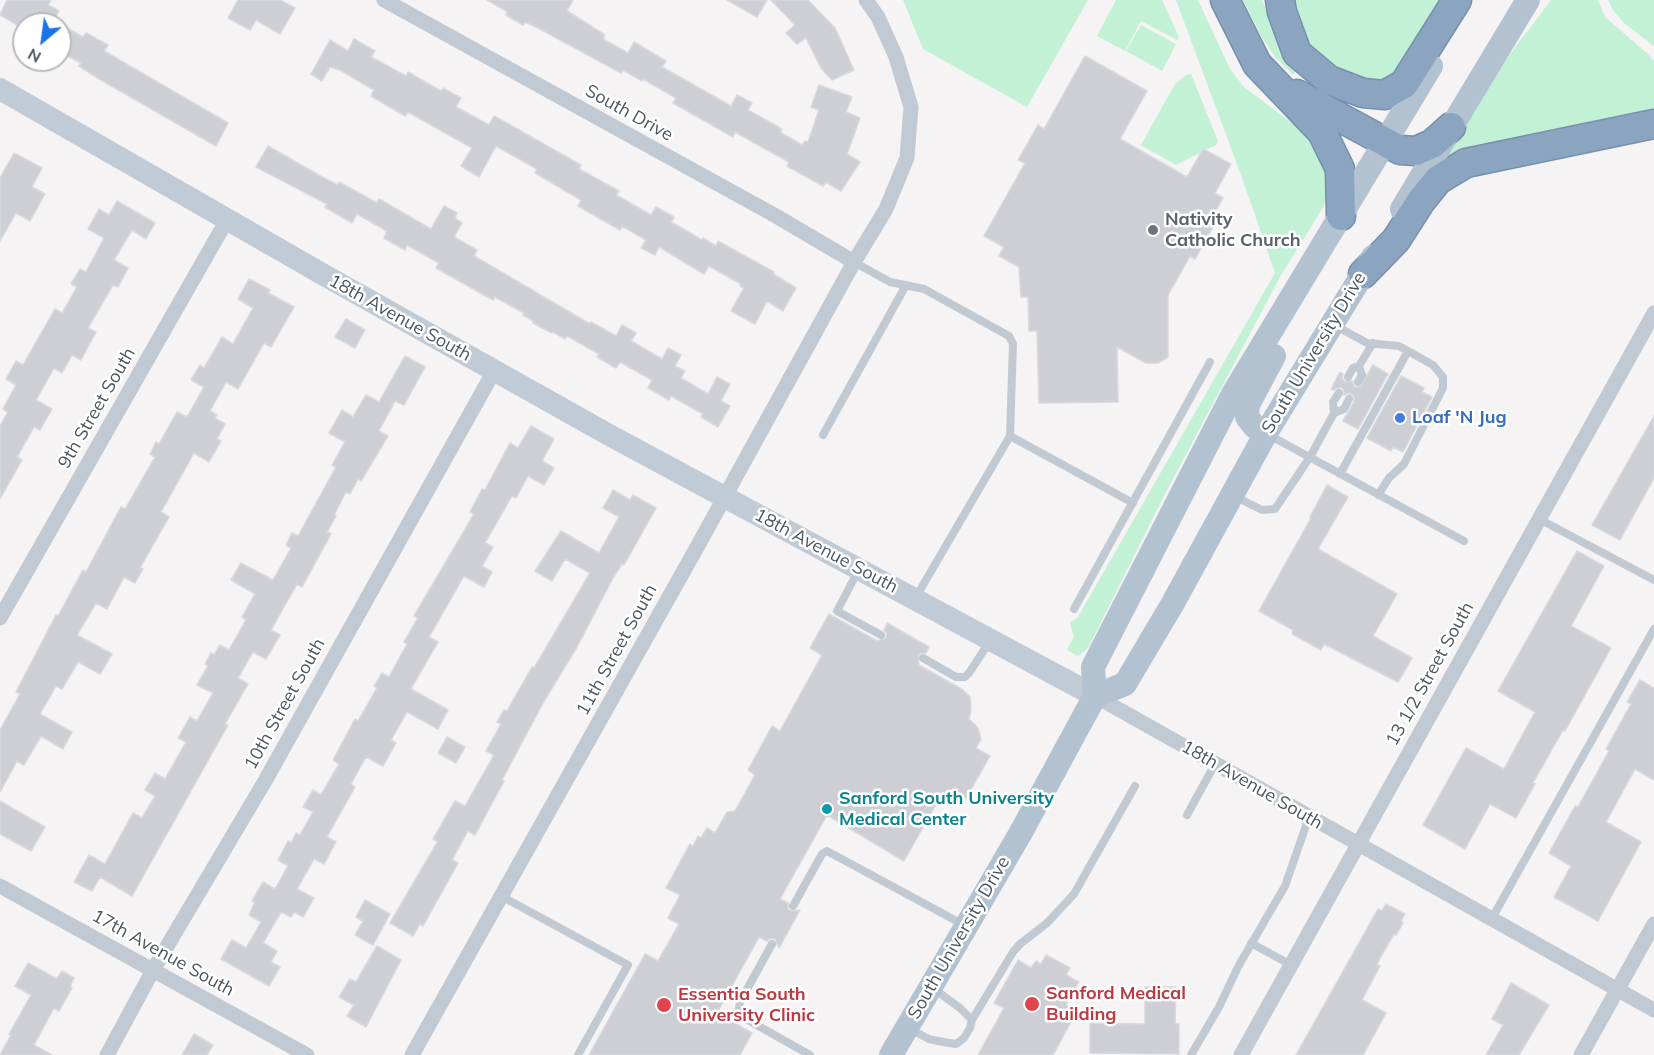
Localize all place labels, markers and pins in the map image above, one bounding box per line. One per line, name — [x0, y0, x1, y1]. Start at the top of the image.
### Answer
place label: Nativity Catholic Church — [1165, 209, 1301, 252]
marker: Nativity Catholic Church — [1146, 223, 1160, 237]
place label: Loaf 'N Jug — [1412, 407, 1507, 429]
marker: Loaf 'N Jug — [1393, 411, 1407, 425]
place label: Sanford South University Medical Center — [839, 788, 1054, 830]
marker: Sanford South University Medical Center — [820, 802, 834, 816]
place label: Sanford Medical Building — [1046, 983, 1186, 1026]
place label: Essentia South University Clinic — [678, 984, 815, 1026]
marker: Sanford Medical Building — [1023, 995, 1041, 1013]
marker: Essentia South University Clinic — [655, 996, 673, 1014]

